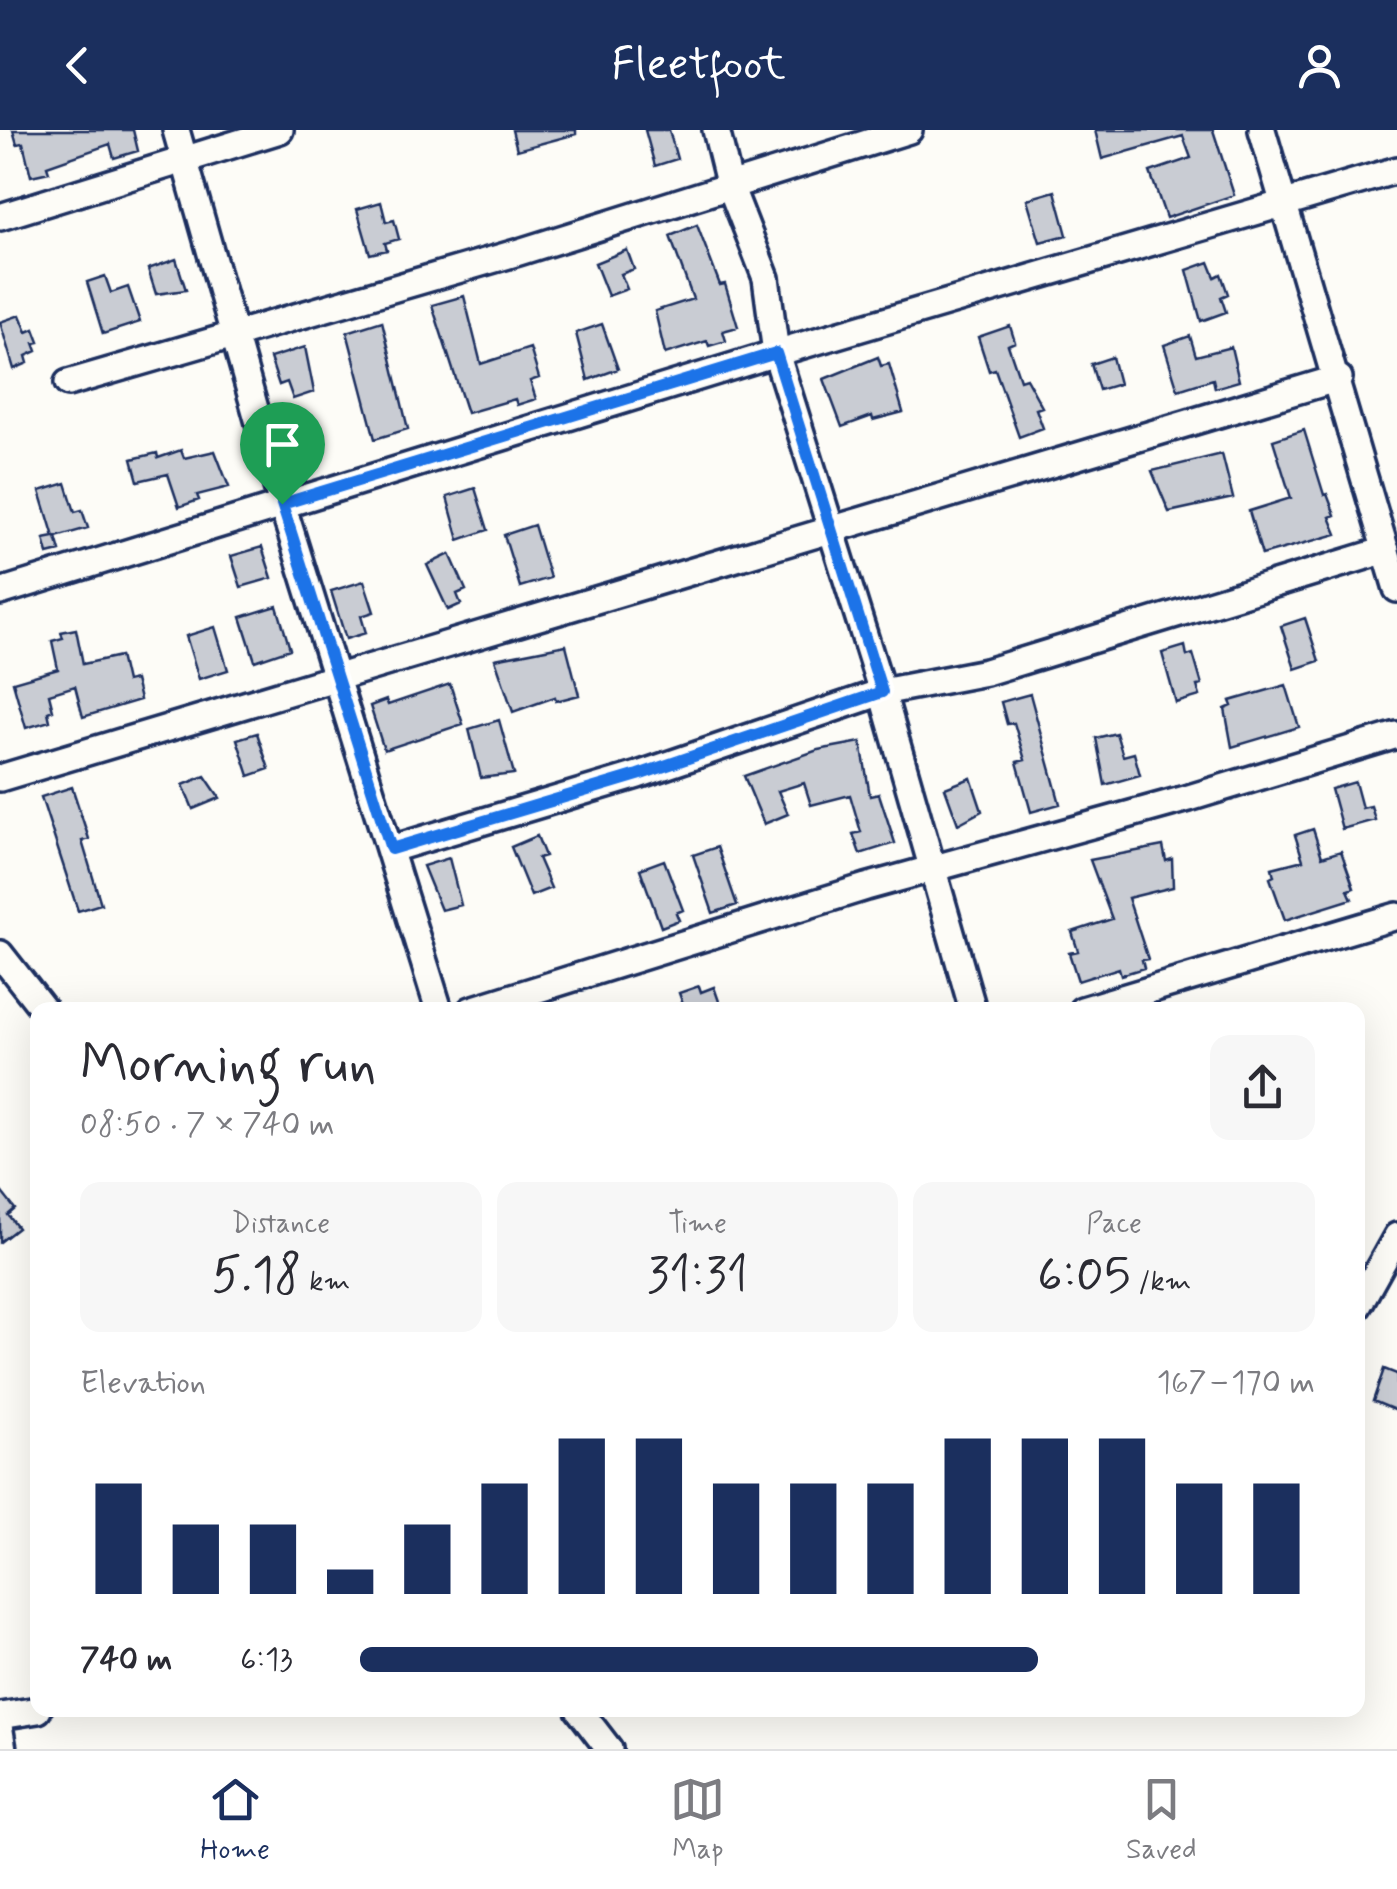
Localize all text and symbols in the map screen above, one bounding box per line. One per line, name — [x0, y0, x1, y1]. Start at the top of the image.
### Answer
text: Fleetfoot — [611, 36, 786, 95]
icon: back — [50, 38, 105, 93]
icon: person — [1292, 38, 1347, 93]
pin — [240, 402, 325, 505]
icon: arrive — [255, 417, 310, 472]
text: Morning run — [80, 1030, 377, 1102]
button: share — [1210, 1035, 1315, 1140]
text: 08:50 · 7 × 740 m — [80, 1104, 335, 1146]
text: Distance — [232, 1206, 330, 1243]
text: Time — [668, 1206, 727, 1243]
text: Pace — [1086, 1206, 1142, 1243]
text: 5.18 — [212, 1243, 302, 1309]
text: 31:31 — [647, 1243, 748, 1309]
text: 6:05 — [1037, 1243, 1131, 1309]
text: km — [302, 1264, 350, 1301]
text: /km — [1131, 1264, 1191, 1301]
text: Elevation — [80, 1362, 206, 1404]
text: 167–170 m — [1157, 1362, 1315, 1404]
text: 740 m — [80, 1639, 172, 1681]
text: 6:13 — [240, 1639, 293, 1681]
tab: Home — [200, 1772, 270, 1869]
tab: Map — [670, 1772, 725, 1869]
tab: Saved — [1126, 1772, 1197, 1869]

